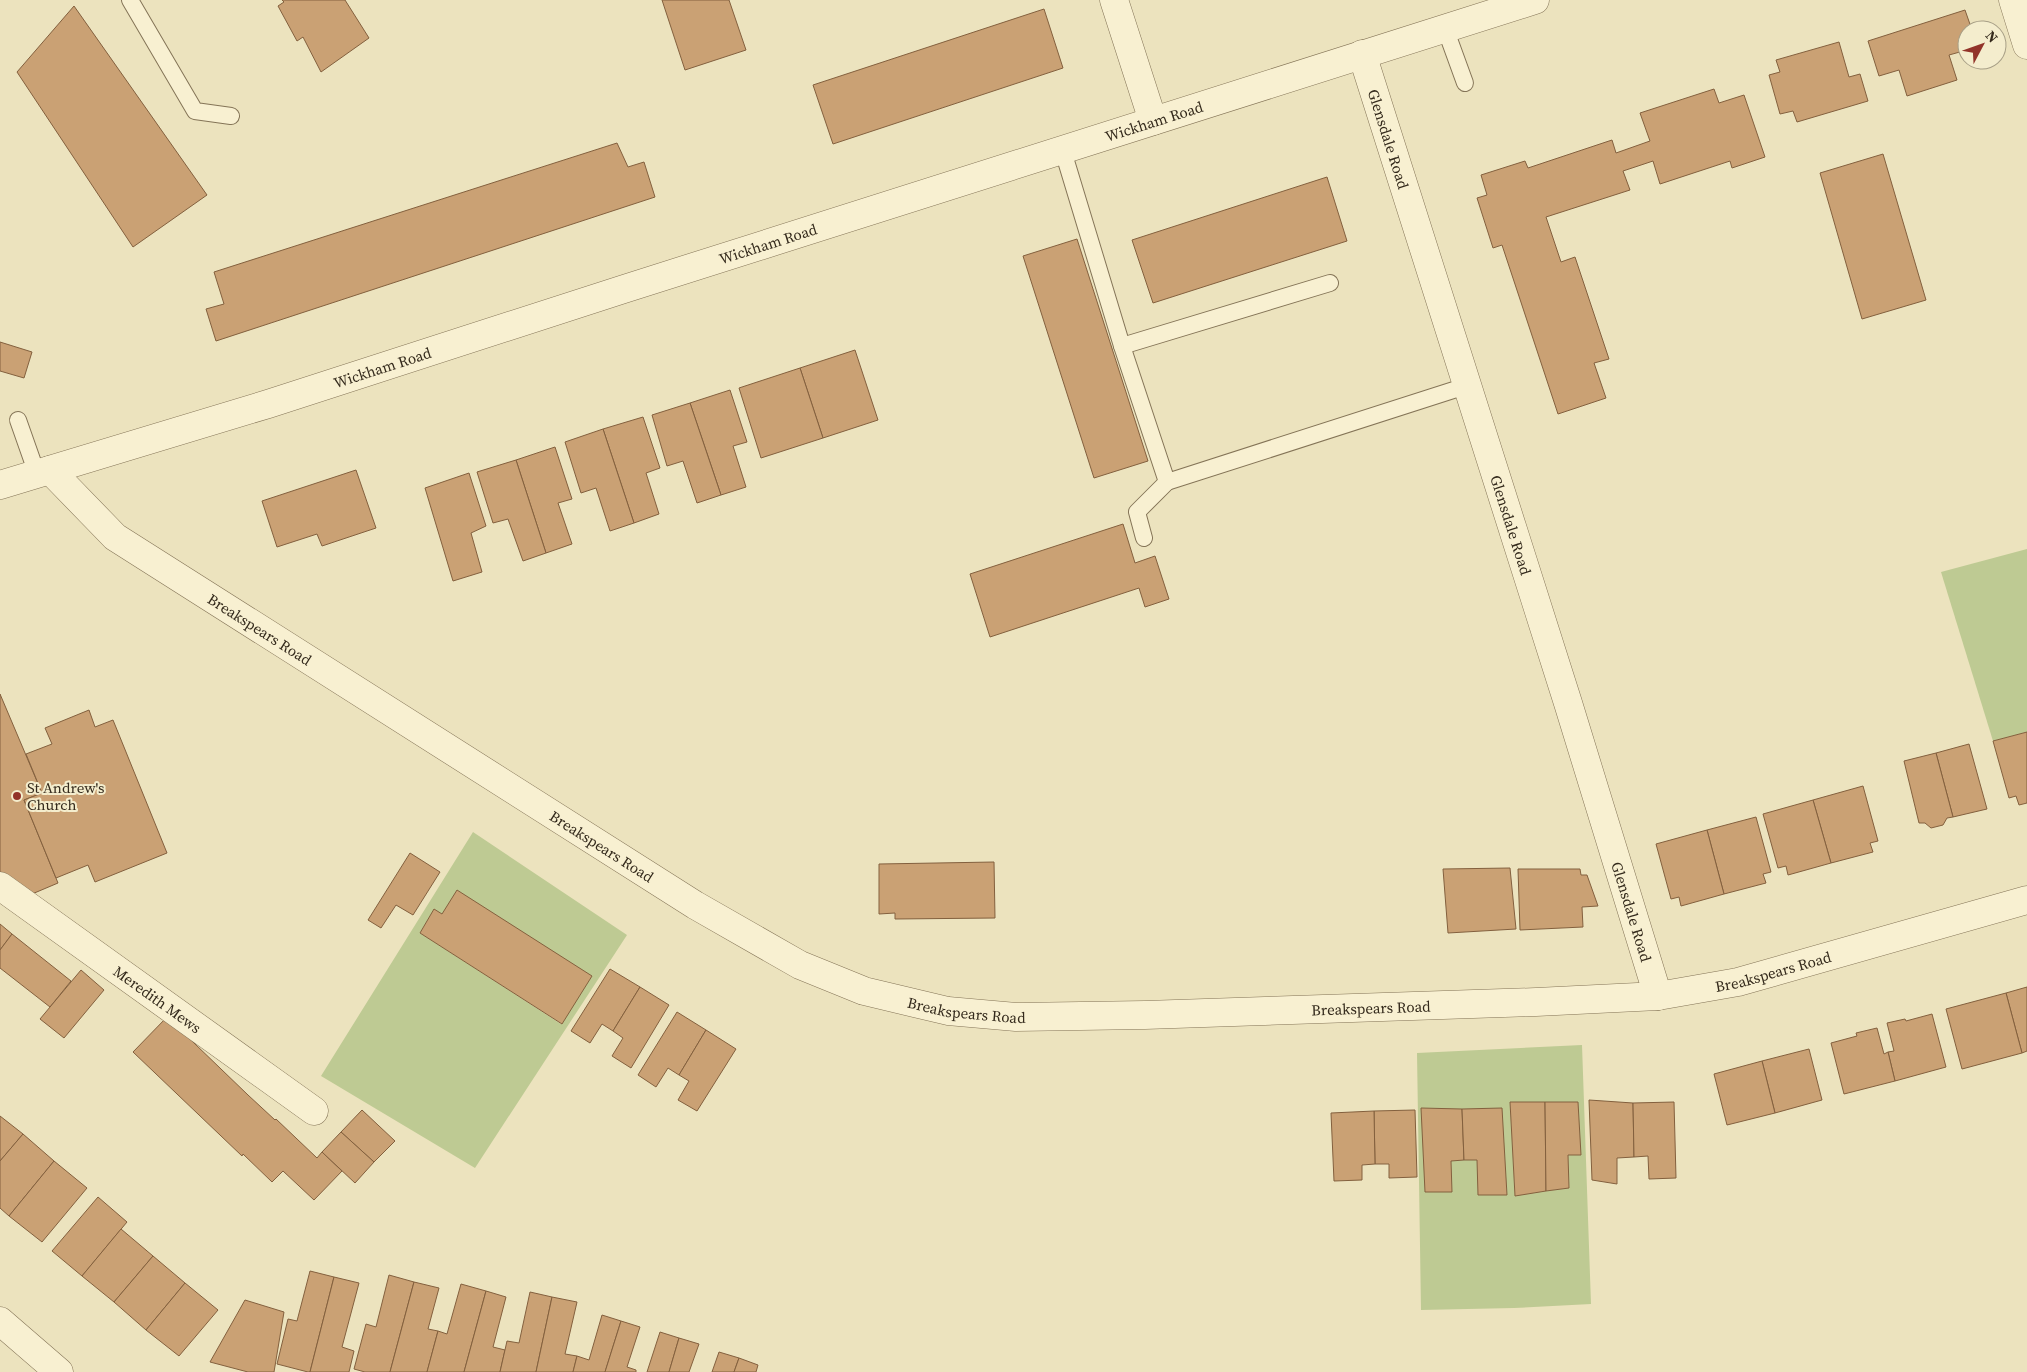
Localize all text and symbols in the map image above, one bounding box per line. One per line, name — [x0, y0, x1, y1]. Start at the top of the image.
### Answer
north arrow — [1957, 20, 2007, 70]
text: N — [1981, 26, 2003, 47]
street label: Glensdale Road — [1363, 86, 1415, 192]
street label: Wickham Road — [1102, 95, 1206, 146]
street label: Wickham Road — [716, 218, 820, 269]
street label: Wickham Road — [331, 341, 434, 393]
street label: Glensdale Road — [1486, 472, 1537, 578]
street label: Breakspears Road — [204, 588, 316, 670]
place label: St Andrew's Church — [27, 777, 104, 815]
marker: St Andrew's Church — [11, 790, 23, 802]
street label: Breakspears Road — [546, 805, 658, 887]
street label: Glensdale Road — [1607, 859, 1657, 965]
street label: Breakspears Road — [1713, 946, 1834, 996]
street label: Meredith Mews — [109, 960, 206, 1038]
street label: Breakspears Road — [905, 991, 1026, 1028]
street label: Breakspears Road — [1311, 995, 1431, 1020]

